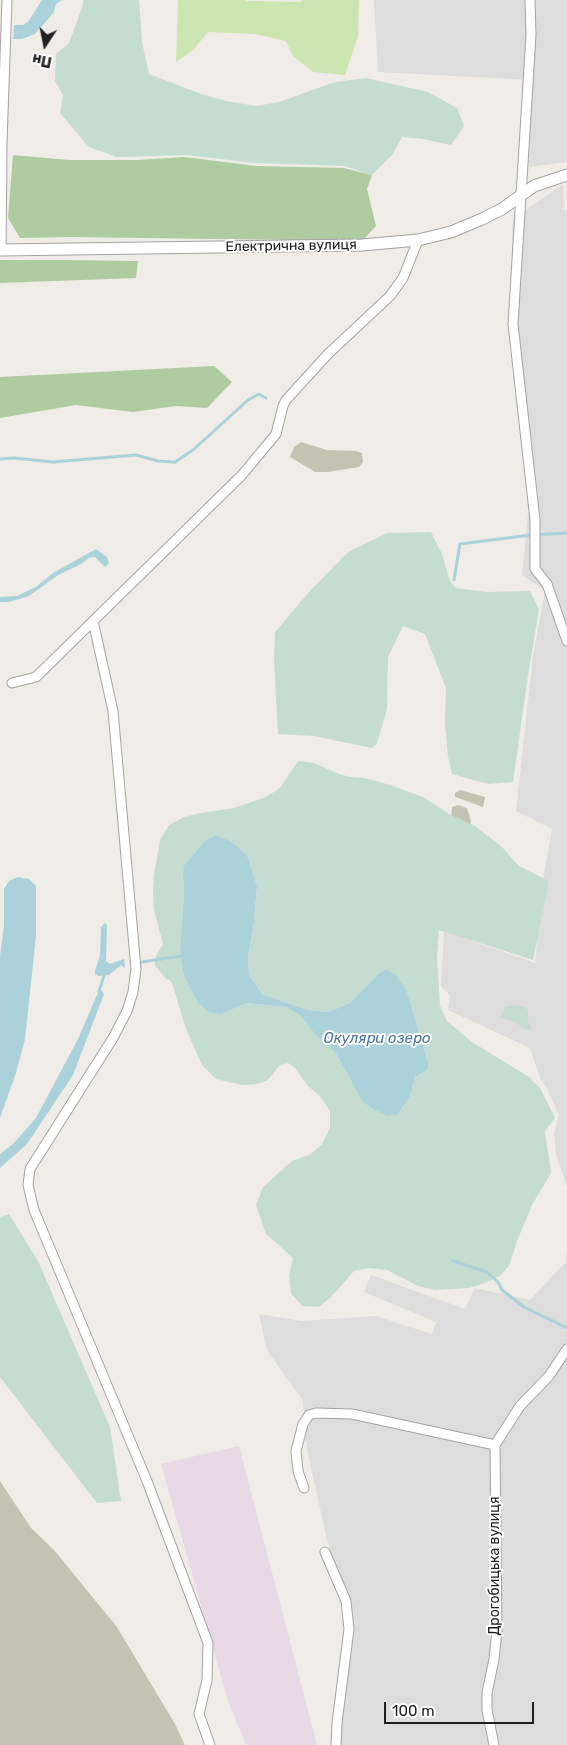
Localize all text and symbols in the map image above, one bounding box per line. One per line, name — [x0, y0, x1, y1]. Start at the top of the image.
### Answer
north arrow — [20, 20, 70, 70]
text: Пн — [31, 50, 53, 70]
street label: Електрична вулиця — [225, 236, 357, 256]
water label: Окуляри озеро — [324, 1030, 430, 1048]
street label: Дрогобицька вулиця — [487, 1496, 503, 1636]
scale bar — [387, 1692, 537, 1724]
text: 100 m — [392, 1702, 434, 1720]

